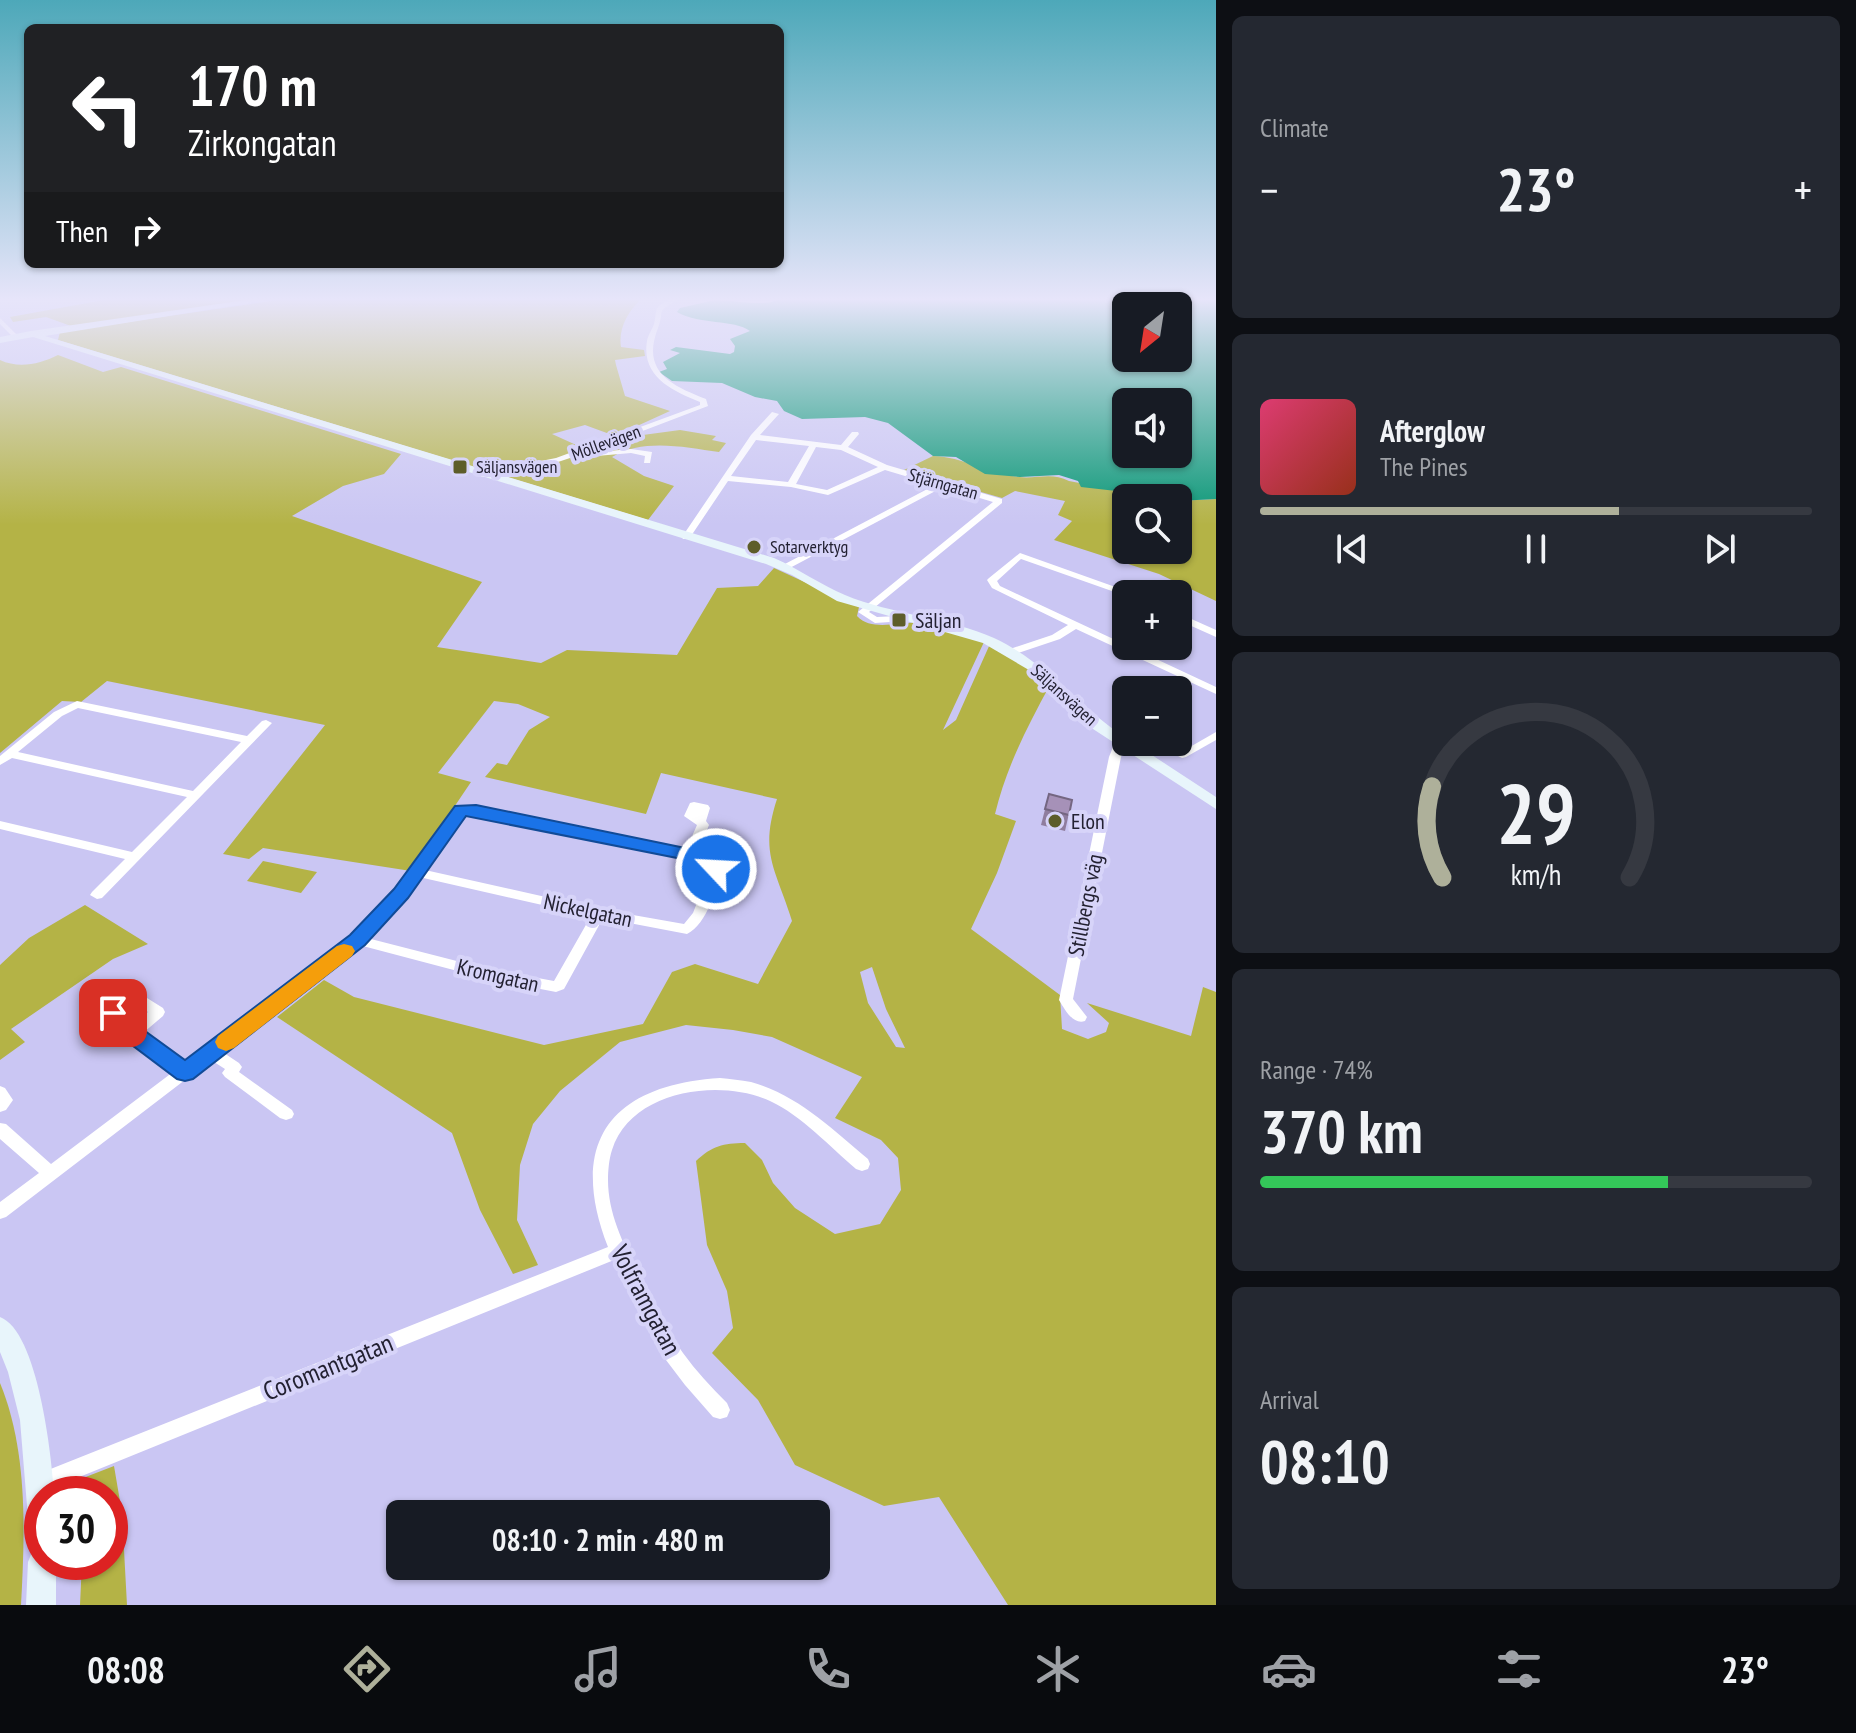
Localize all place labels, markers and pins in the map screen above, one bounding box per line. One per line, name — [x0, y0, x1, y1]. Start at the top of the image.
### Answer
place label: Säljansvägen — [476, 455, 557, 478]
marker: Säljansvägen — [451, 458, 469, 476]
place label: Sotarverktyg — [770, 535, 848, 558]
marker: Sotarverktyg — [745, 538, 763, 556]
place label: Säljan — [915, 606, 962, 634]
marker: Säljan — [890, 611, 908, 629]
place label: Elon — [1071, 807, 1105, 835]
marker: Elon — [1046, 812, 1064, 830]
pin — [79, 979, 147, 1047]

